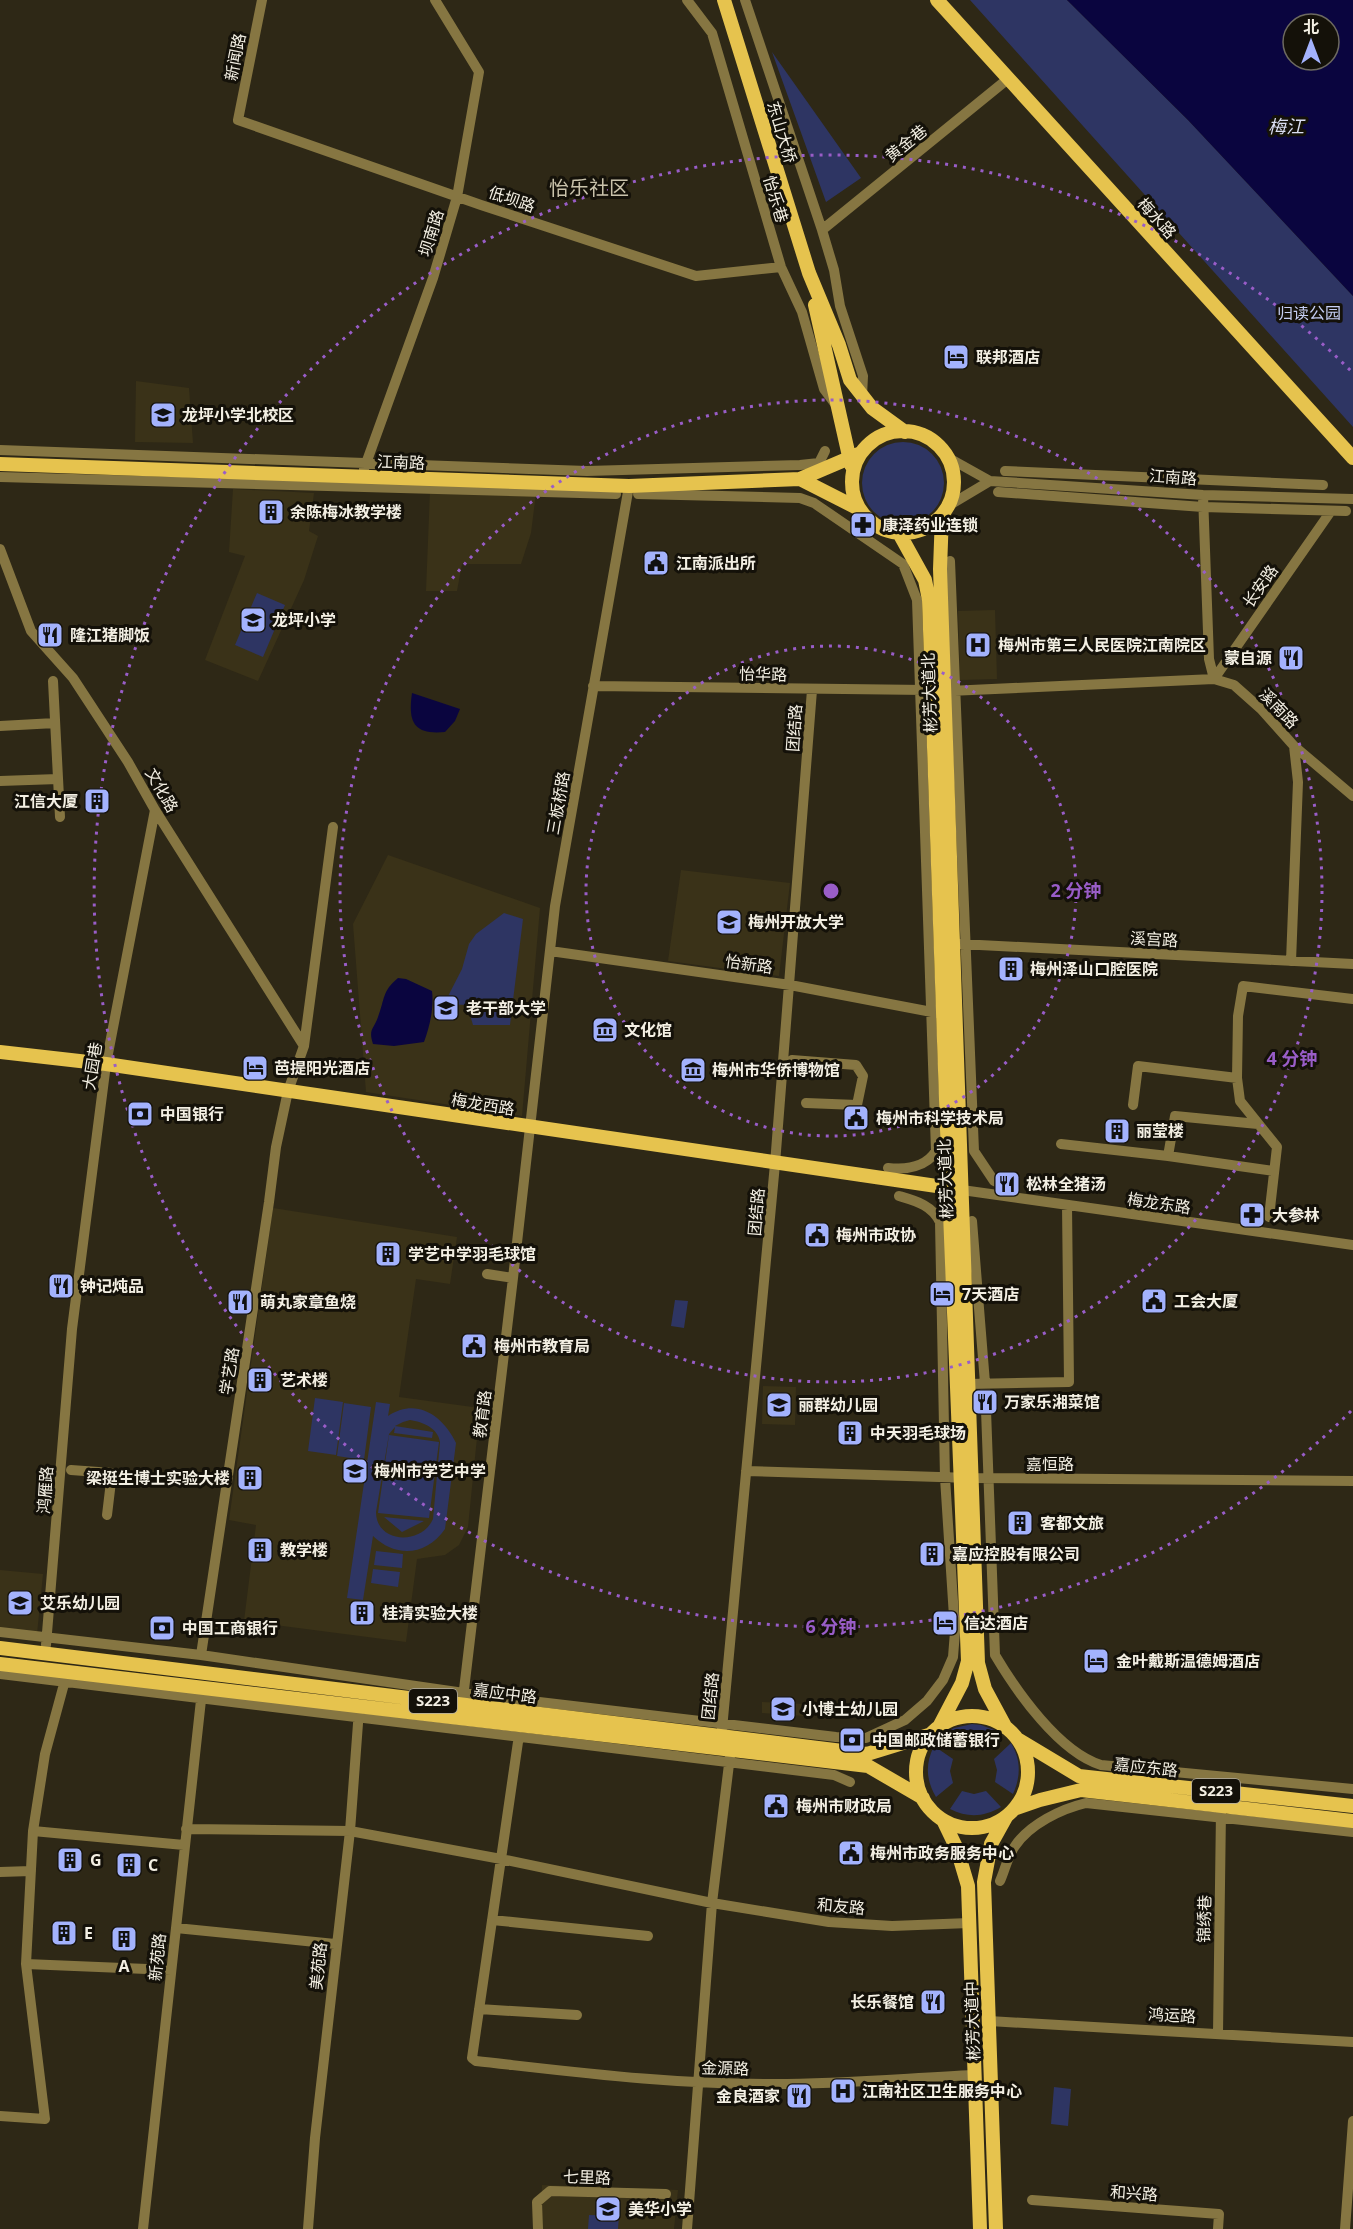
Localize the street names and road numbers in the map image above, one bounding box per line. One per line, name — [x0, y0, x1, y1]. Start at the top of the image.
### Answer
street label: 新闻路 — [220, 31, 250, 83]
street label: 东山大桥 — [762, 98, 802, 166]
street label: 黄金巷 — [880, 119, 932, 167]
street label: 怡乐巷 — [758, 173, 794, 225]
street label: 低坝路 — [486, 181, 538, 217]
street label: 梅水路 — [1133, 193, 1181, 243]
street label: 坝南路 — [413, 207, 449, 259]
street label: 江南路 — [377, 450, 425, 474]
street label: 江南路 — [1148, 464, 1198, 490]
street label: 长安路 — [1237, 560, 1283, 612]
street label: 彬芳大道北 — [917, 653, 941, 733]
street label: 怡华路 — [739, 663, 787, 685]
street label: 溪南路 — [1254, 683, 1304, 733]
street label: 团结路 — [781, 703, 807, 753]
street label: 文化路 — [140, 764, 184, 816]
street label: 三板桥路 — [542, 770, 574, 836]
street label: 溪宫路 — [1129, 927, 1179, 951]
street label: 怡新路 — [724, 950, 774, 978]
street label: 大园巷 — [77, 1041, 107, 1091]
street label: 梅龙西路 — [450, 1088, 516, 1120]
street label: 彬芳大道北 — [933, 1139, 957, 1219]
street label: 团结路 — [743, 1187, 769, 1237]
street label: 梅龙东路 — [1126, 1188, 1192, 1218]
street label: 学艺路 — [214, 1346, 244, 1396]
street label: 教育路 — [468, 1389, 496, 1439]
street label: 嘉恒路 — [1026, 1453, 1074, 1475]
street label: 鸿雁路 — [32, 1465, 58, 1515]
street label: 团结路 — [697, 1671, 723, 1721]
street label: 嘉应中路 — [472, 1678, 538, 1708]
road number: S223 — [409, 1689, 457, 1713]
street label: 嘉应东路 — [1113, 1753, 1179, 1781]
road number: S223 — [1192, 1779, 1240, 1803]
street label: 和友路 — [816, 1893, 866, 1919]
street label: 锦绣巷 — [1193, 1895, 1215, 1943]
street label: 新苑路 — [144, 1932, 170, 1982]
street label: 美苑路 — [305, 1941, 331, 1991]
street label: 彬芳大道中 — [960, 1981, 984, 2061]
street label: 鸿运路 — [1147, 2003, 1197, 2027]
street label: 金源路 — [701, 2057, 749, 2079]
street label: 七里路 — [563, 2165, 611, 2189]
street label: 和兴路 — [1109, 2180, 1159, 2206]

